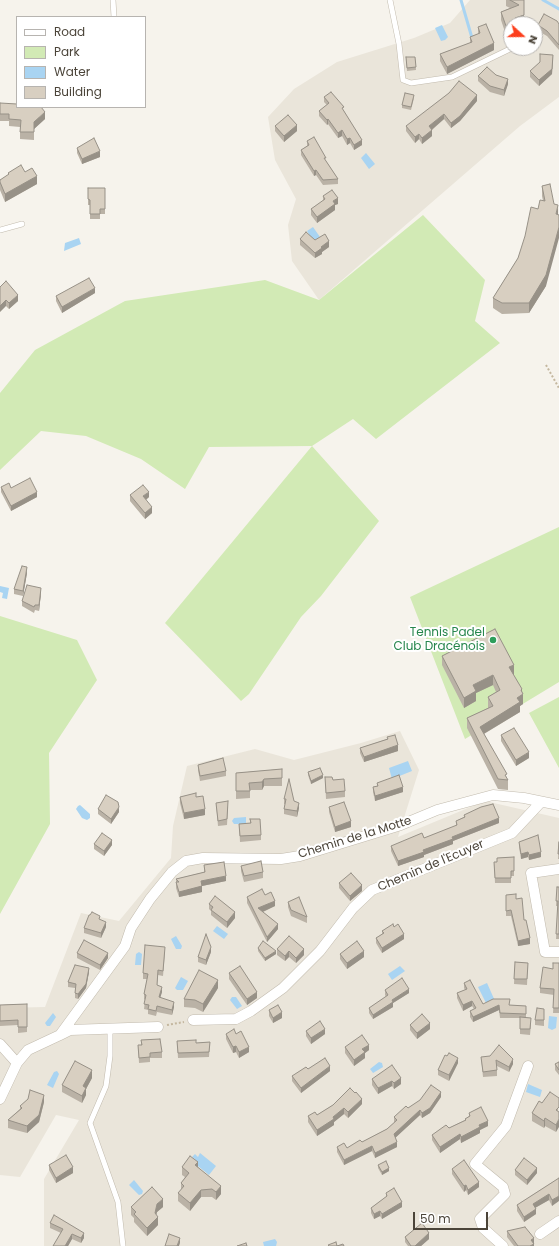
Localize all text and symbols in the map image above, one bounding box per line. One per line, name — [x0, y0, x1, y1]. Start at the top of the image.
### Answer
legend — [16, 16, 146, 108]
north arrow — [503, 16, 543, 56]
text: Road — [54, 23, 85, 40]
text: N — [524, 33, 542, 47]
text: Park — [54, 43, 80, 60]
text: Water — [54, 63, 90, 80]
text: Building — [54, 83, 102, 100]
place label: Tennis Padel Club Dracénois — [393, 626, 485, 654]
marker: Tennis Padel Club Dracénois — [488, 635, 498, 645]
street label: Chemin de la Motte — [297, 814, 413, 862]
street label: Chemin de l'Ecuyer — [376, 837, 486, 895]
scale bar — [415, 1204, 490, 1230]
text: 50 m — [420, 1210, 451, 1227]

